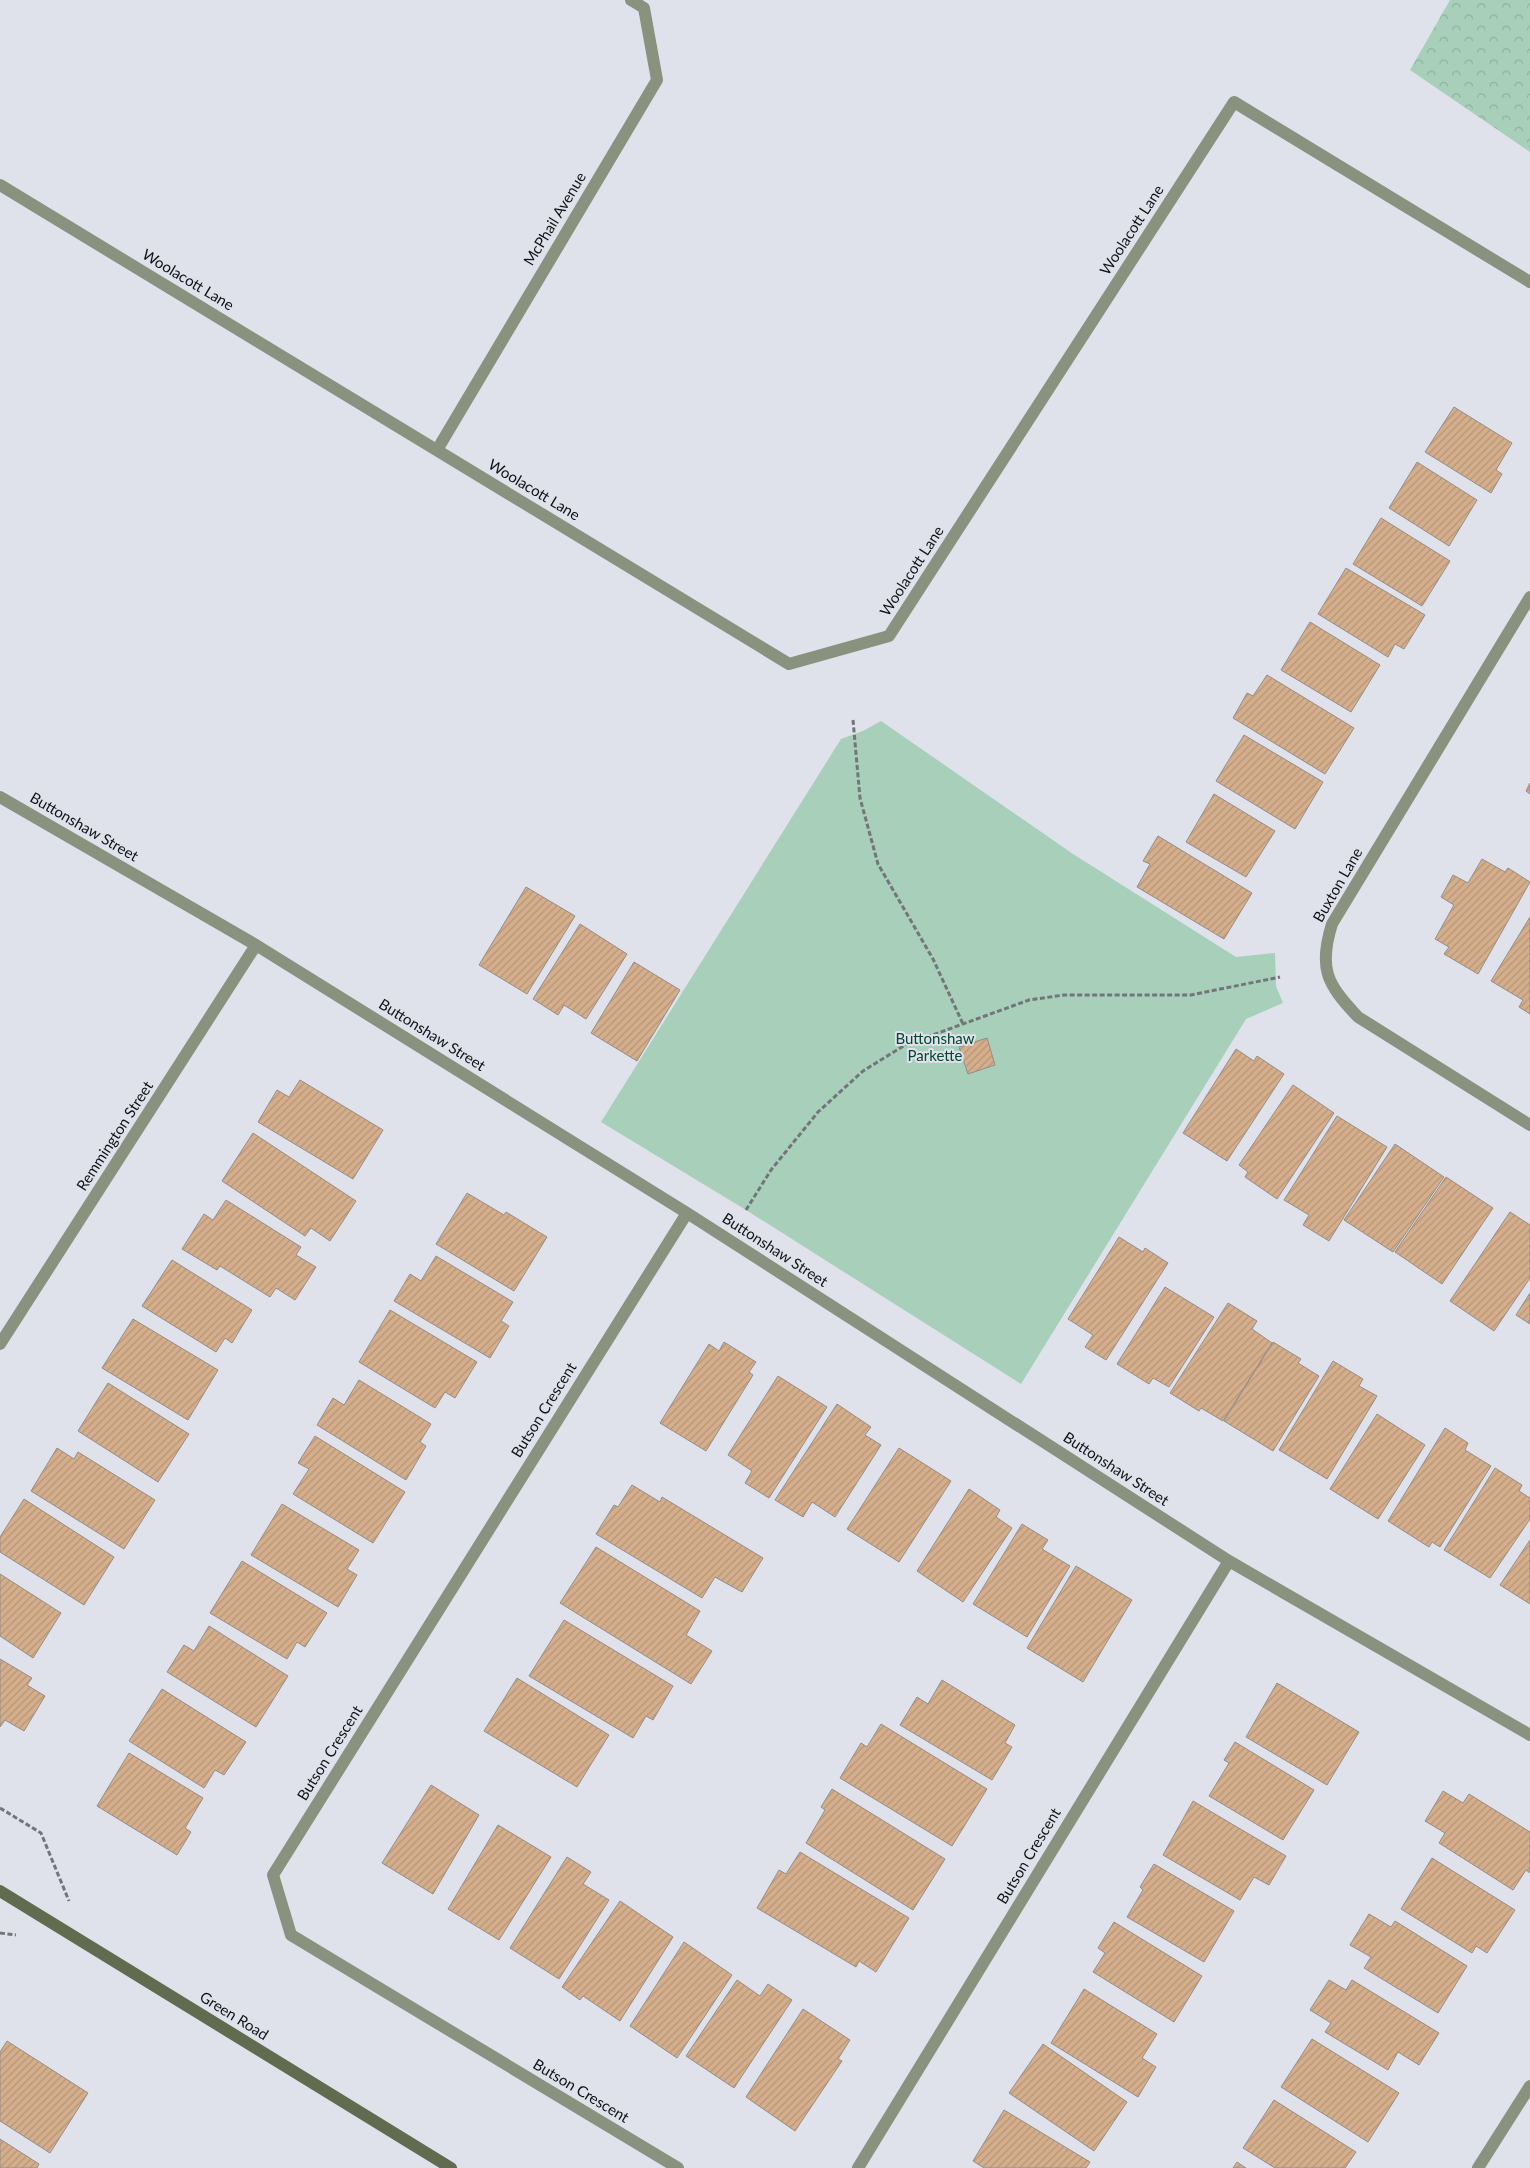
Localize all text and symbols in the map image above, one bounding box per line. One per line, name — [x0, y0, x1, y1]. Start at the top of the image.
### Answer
street label: McPhail Avenue — [519, 168, 589, 268]
street label: Woolacott Lane — [1095, 181, 1167, 278]
street label: Woolacott Lane — [139, 245, 238, 314]
street label: Woolacott Lane — [485, 455, 584, 524]
street label: Woolacott Lane — [875, 522, 947, 619]
street label: Buttonshaw Street — [27, 788, 142, 865]
street label: Buxton Lane — [1309, 844, 1366, 925]
street label: Buttonshaw Street — [376, 994, 490, 1074]
park label: Buttonshaw Parkette — [895, 1029, 975, 1064]
street label: Remmington Street — [72, 1077, 157, 1194]
street label: Buttonshaw Street — [719, 1208, 832, 1290]
street label: Butson Crescent — [507, 1358, 580, 1460]
street label: Buttonshaw Street — [1060, 1427, 1173, 1509]
street label: Butson Crescent — [293, 1701, 366, 1803]
street label: Butson Crescent — [992, 1804, 1064, 1907]
street label: Green Road — [197, 1987, 272, 2043]
street label: Butson Crescent — [530, 2054, 633, 2126]

